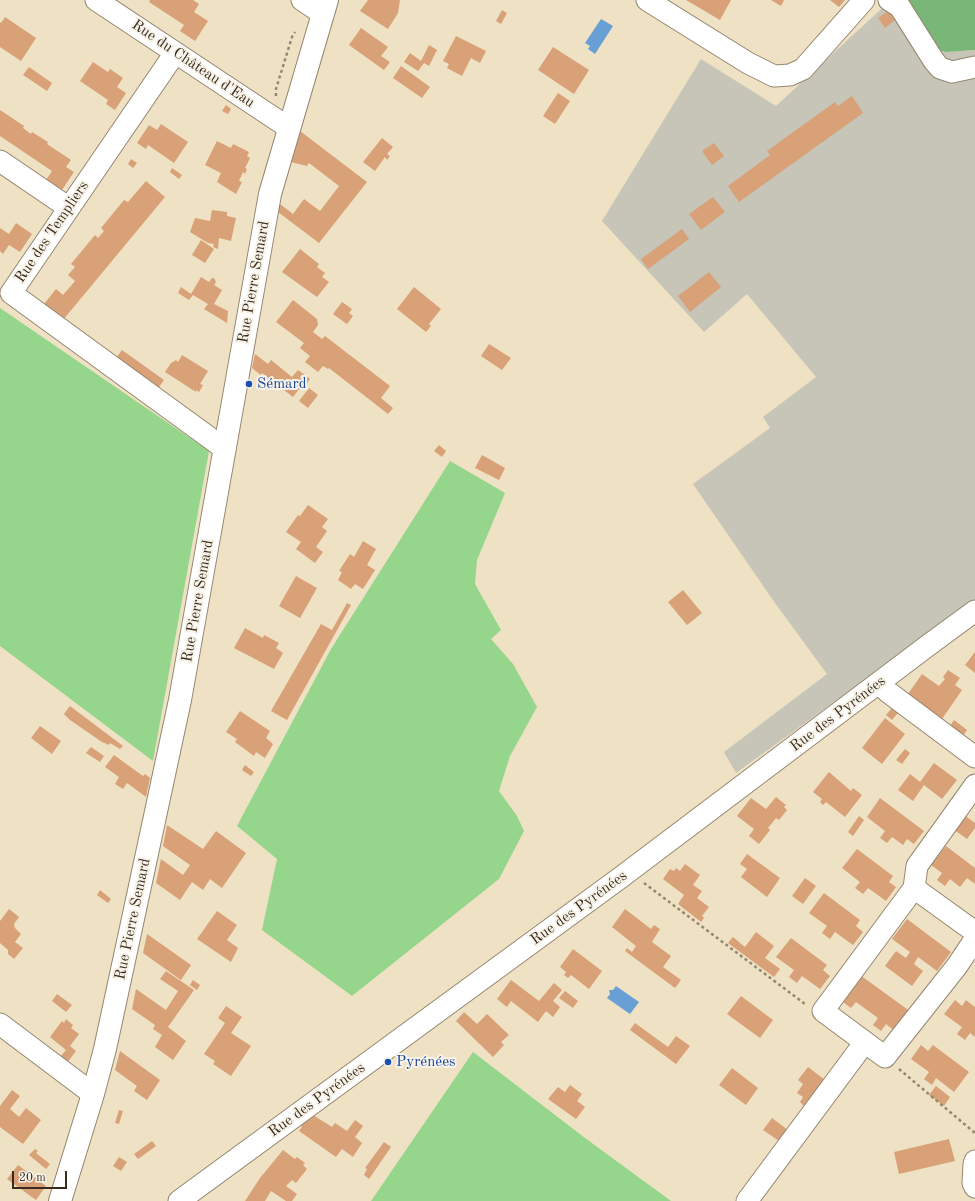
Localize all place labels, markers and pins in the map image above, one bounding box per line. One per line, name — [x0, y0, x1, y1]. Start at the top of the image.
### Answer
place label: Sémard — [257, 375, 306, 393]
marker: Sémard — [244, 379, 254, 389]
place label: Pyrénées — [396, 1053, 456, 1071]
marker: Pyrénées — [383, 1057, 393, 1067]

